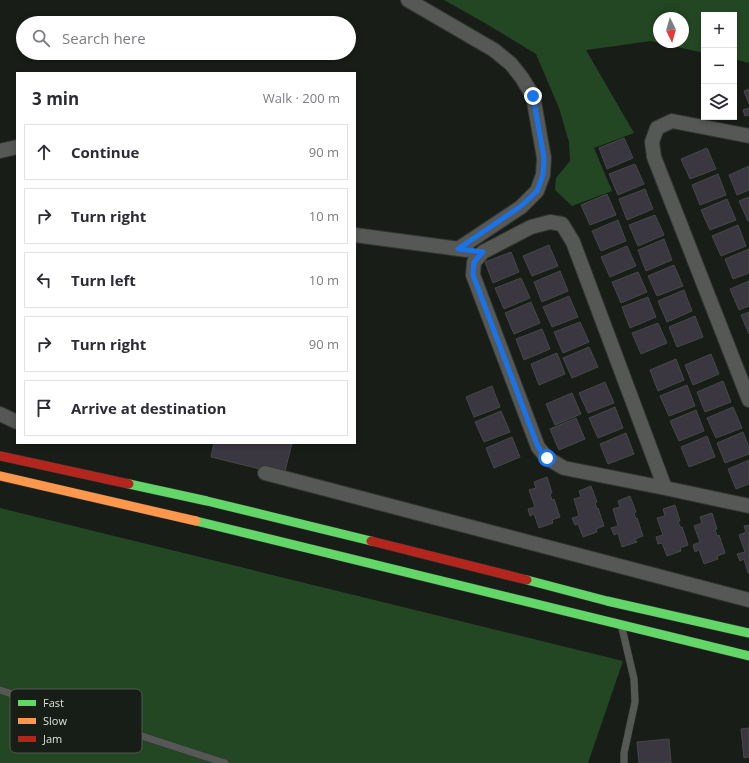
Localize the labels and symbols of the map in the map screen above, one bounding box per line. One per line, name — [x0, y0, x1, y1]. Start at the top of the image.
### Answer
north arrow — [653, 12, 689, 48]
route end — [524, 87, 542, 105]
route start — [538, 449, 556, 467]
legend — [10, 689, 142, 753]
text: Fast — [43, 695, 64, 710]
text: Slow — [43, 713, 67, 728]
text: Jam — [42, 731, 62, 746]

